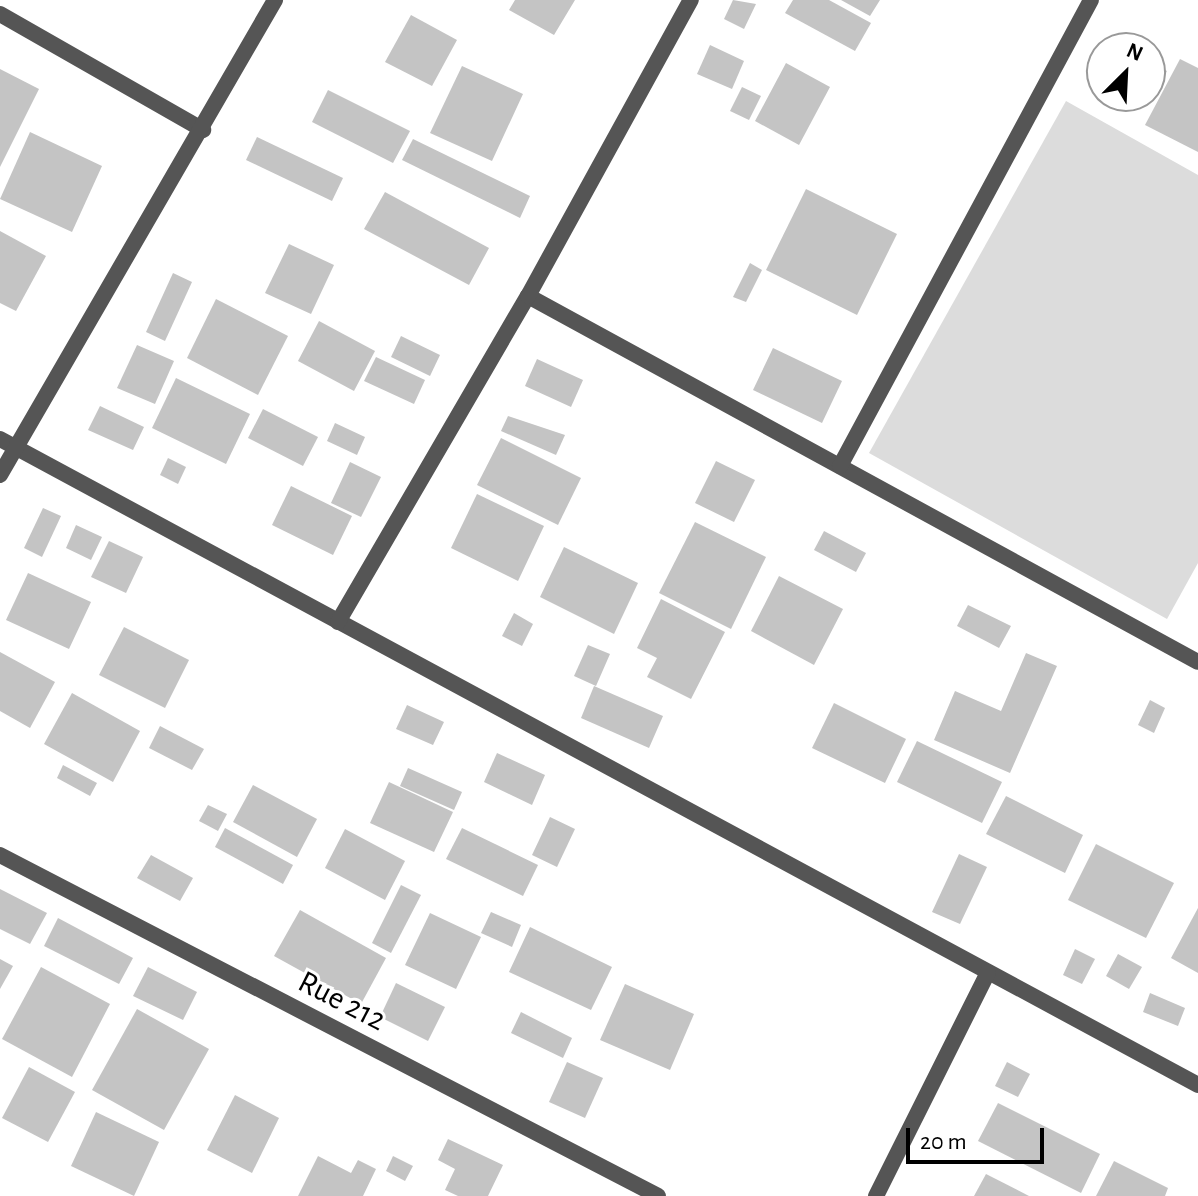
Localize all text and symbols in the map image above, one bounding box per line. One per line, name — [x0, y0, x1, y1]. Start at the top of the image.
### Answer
north arrow — [1086, 32, 1166, 112]
text: N — [1123, 39, 1146, 65]
street label: Rue 212 — [292, 963, 392, 1039]
scale bar — [910, 1112, 1048, 1162]
text: 20 m — [920, 1130, 967, 1154]

